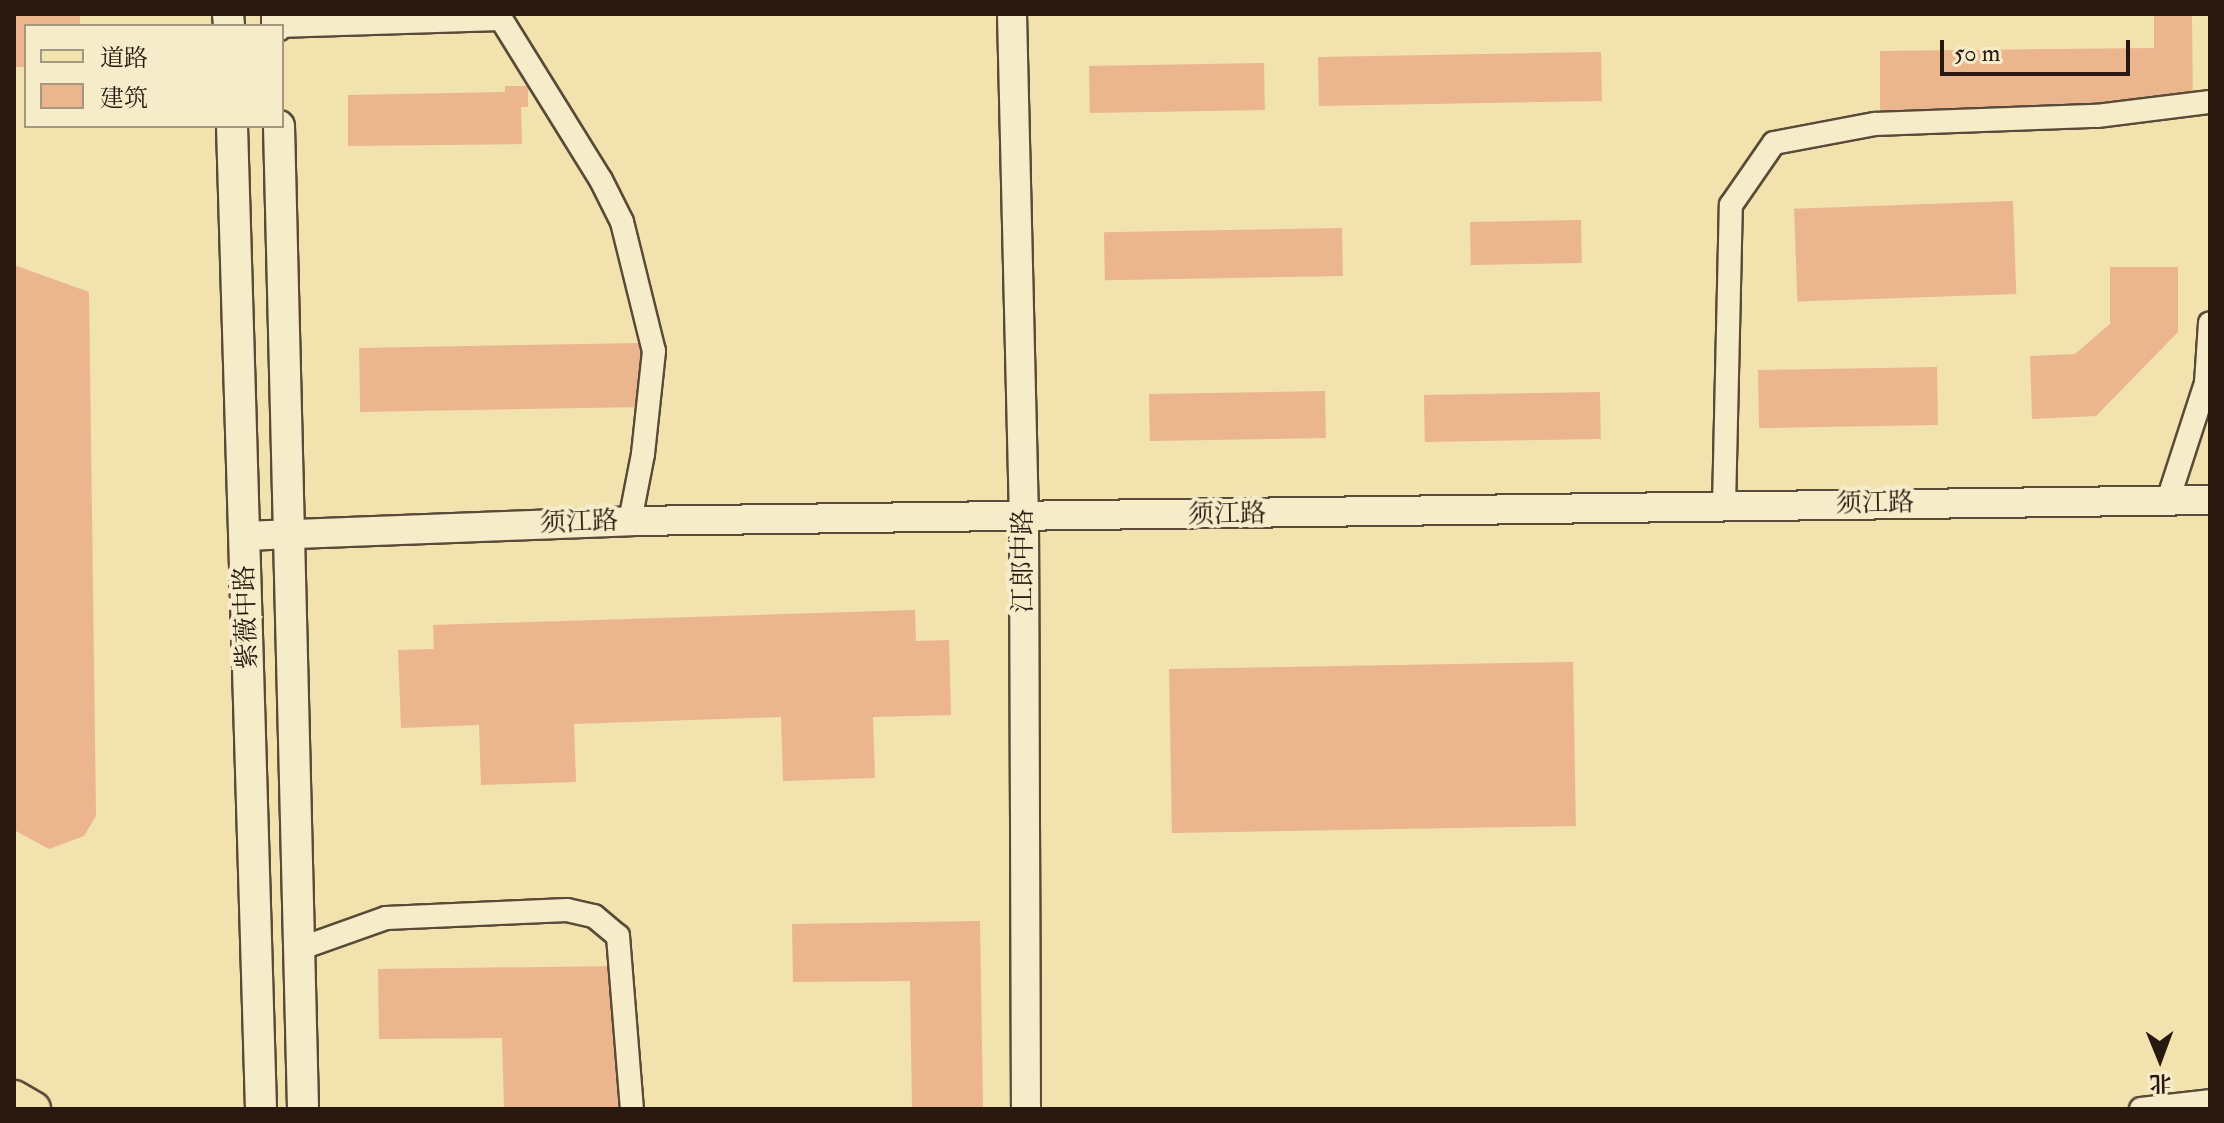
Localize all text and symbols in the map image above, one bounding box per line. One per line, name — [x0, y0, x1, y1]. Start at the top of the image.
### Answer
legend — [24, 24, 284, 128]
scale bar — [1944, 24, 2134, 74]
text: 50 m — [1954, 38, 2000, 69]
text: 道路 — [100, 43, 148, 74]
text: 建筑 — [100, 83, 148, 114]
street label: 须江路 — [1836, 488, 1914, 520]
street label: 须江路 — [1188, 499, 1266, 531]
street label: 须江路 — [539, 506, 619, 540]
street label: 江郎中路 — [1008, 509, 1040, 613]
street label: 紫薇中路 — [230, 564, 264, 670]
north arrow — [2120, 1019, 2200, 1099]
text: 北 — [2149, 1069, 2172, 1097]

